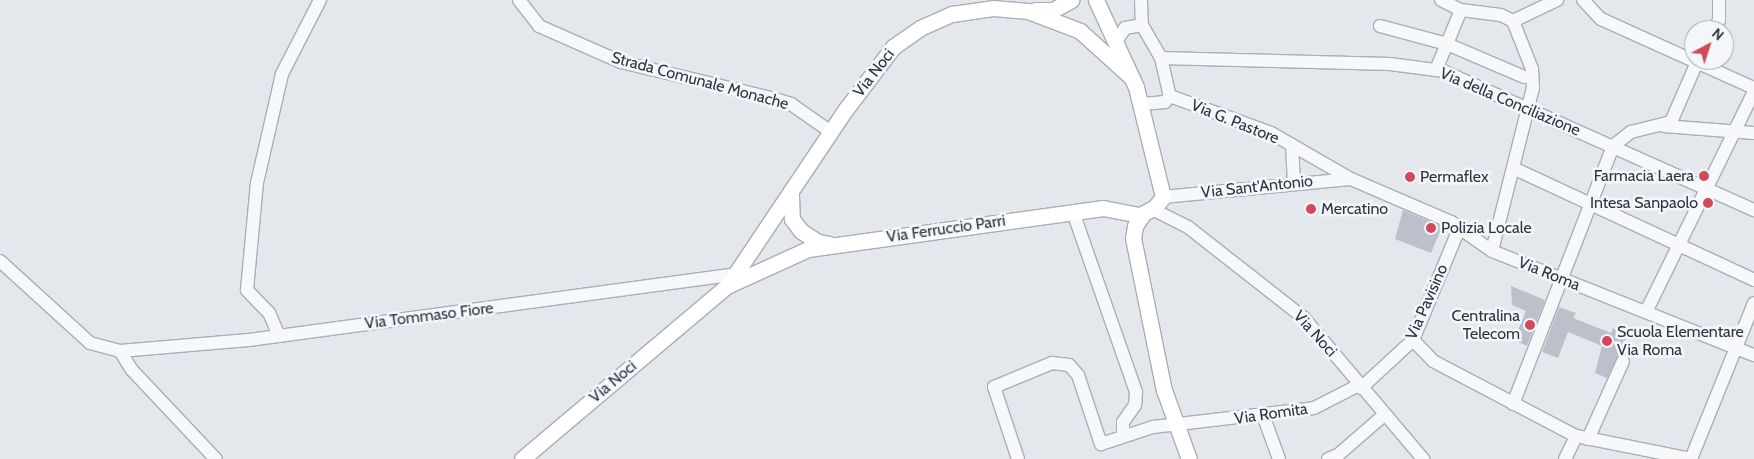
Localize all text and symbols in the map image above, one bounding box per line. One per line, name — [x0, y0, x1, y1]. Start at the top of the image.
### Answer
north arrow — [1684, 20, 1734, 70]
text: N — [1708, 24, 1728, 44]
street label: Via Noci — [849, 45, 899, 101]
street label: Strada Comunale Monache — [609, 48, 791, 114]
street label: Via della Conciliazione — [1437, 64, 1583, 140]
street label: Via G. Pastore — [1188, 96, 1282, 148]
place label: Farmacia Laera — [1594, 166, 1694, 186]
place label: Permaflex — [1420, 167, 1489, 187]
marker: Farmacia Laera — [1698, 170, 1710, 182]
marker: Permaflex — [1404, 171, 1416, 183]
street label: Via Sant'Antonio — [1200, 172, 1314, 202]
place label: Intesa Sanpaolo — [1590, 193, 1698, 213]
marker: Intesa Sanpaolo — [1702, 197, 1714, 209]
place label: Mercatino — [1321, 199, 1388, 219]
marker: Mercatino — [1305, 203, 1317, 215]
street label: Via Ferruccio Parri — [885, 211, 1007, 247]
place label: Polizia Locale — [1441, 218, 1532, 238]
marker: Polizia Locale — [1425, 222, 1437, 234]
street label: Via Roma — [1515, 253, 1583, 295]
street label: Via Pavisino — [1402, 261, 1452, 343]
street label: Via Tommaso Fiore — [364, 299, 494, 333]
place label: Centralina Telecom — [1452, 306, 1520, 344]
street label: Via Noci — [1289, 307, 1341, 361]
marker: Centralina Telecom — [1524, 319, 1536, 331]
place label: Scuola Elementare Via Roma — [1617, 322, 1744, 360]
marker: Scuola Elementare Via Roma — [1601, 335, 1613, 347]
street label: Via Noci — [586, 357, 640, 407]
street label: Via Romita — [1233, 399, 1309, 429]

